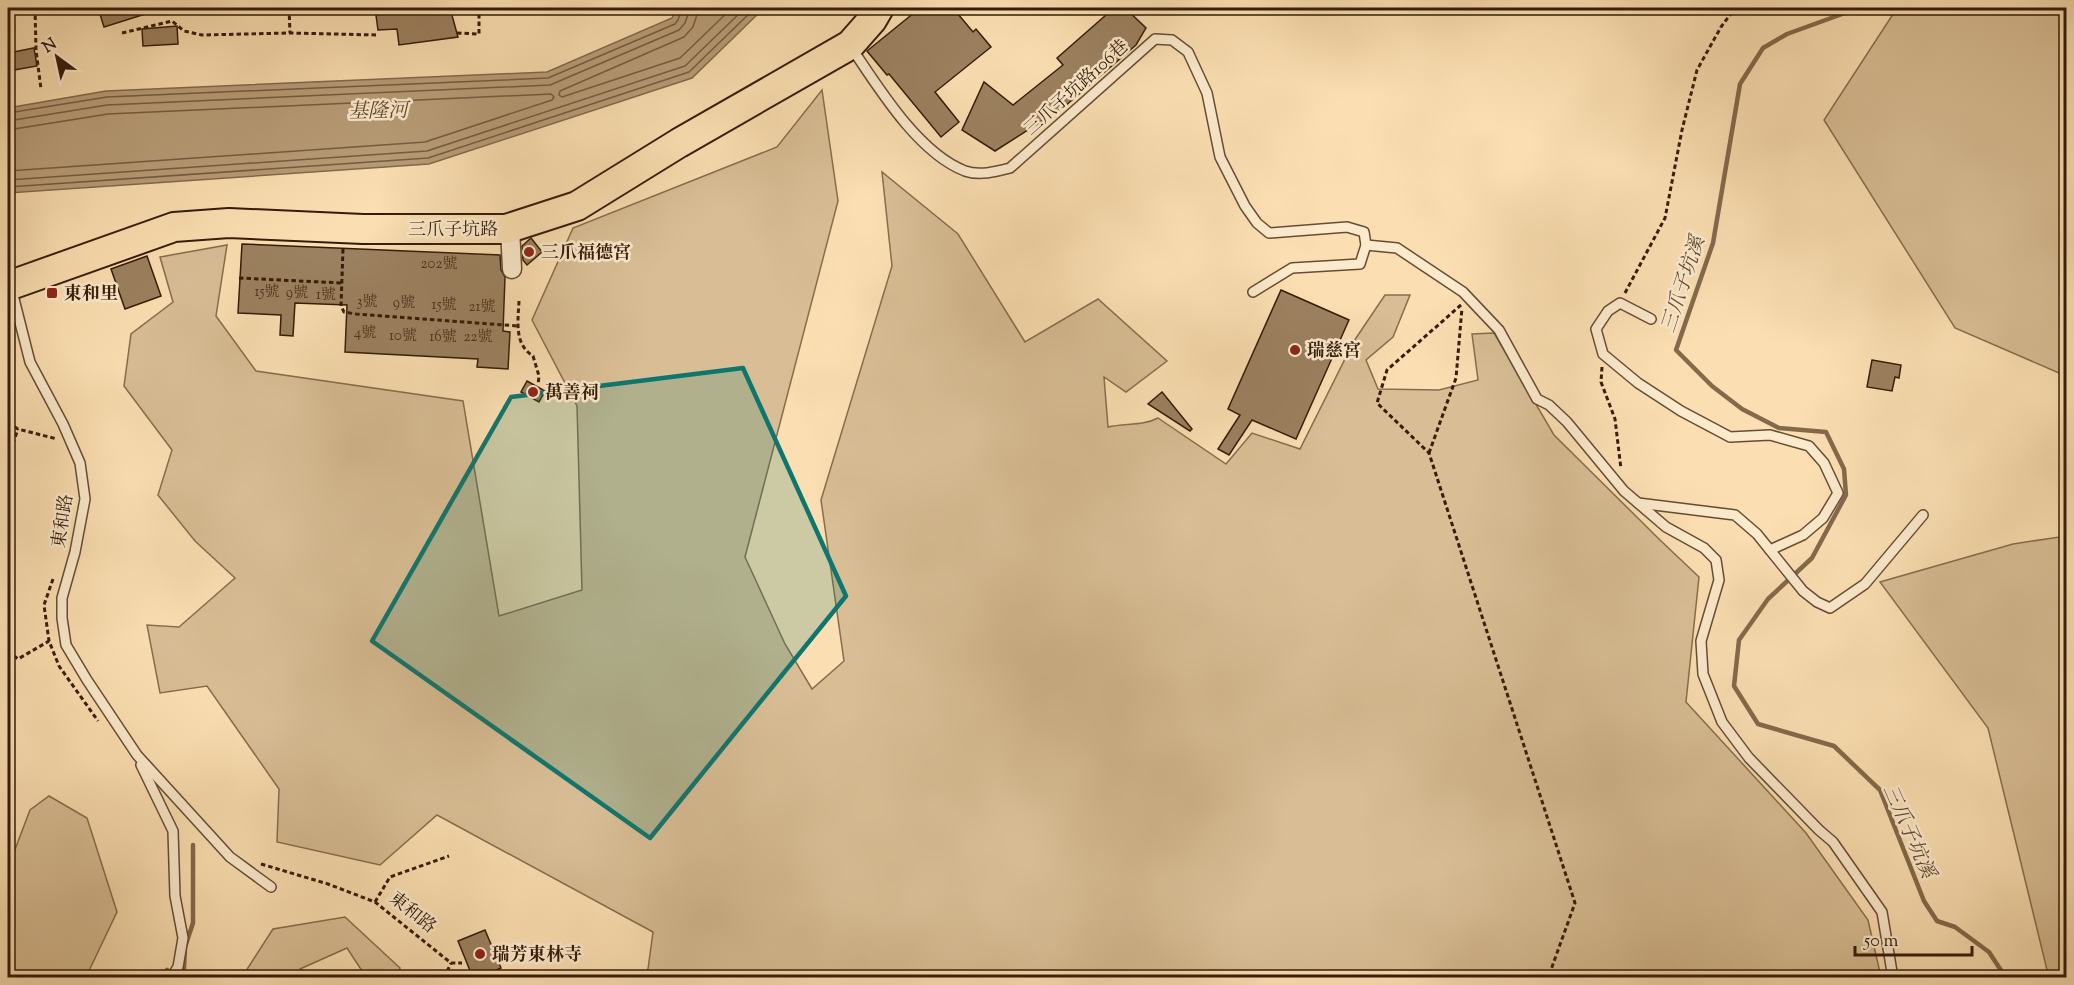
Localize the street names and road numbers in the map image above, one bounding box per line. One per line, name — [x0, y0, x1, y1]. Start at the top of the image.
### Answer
street label: 三爪子坑路106巷 — [1019, 35, 1135, 142]
street label: 三爪子坑路 — [408, 218, 498, 244]
street label: 東和路 — [47, 493, 81, 550]
street label: 東和路 — [383, 886, 441, 941]

